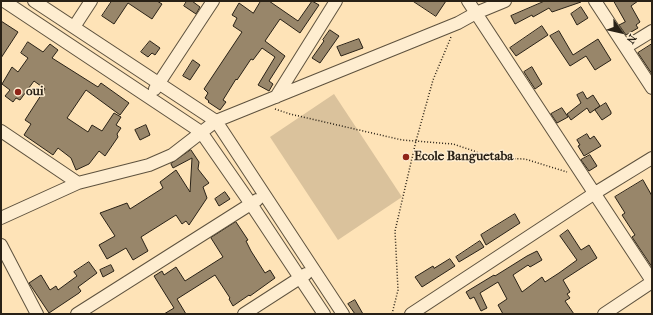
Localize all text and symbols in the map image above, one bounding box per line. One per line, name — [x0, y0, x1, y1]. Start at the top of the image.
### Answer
north arrow — [601, 12, 641, 52]
text: N — [624, 32, 639, 46]
place label: oui — [26, 84, 44, 100]
marker: oui — [13, 87, 23, 97]
place label: Ecole Banguetaba — [414, 149, 513, 165]
marker: Ecole Banguetaba — [401, 152, 411, 162]

